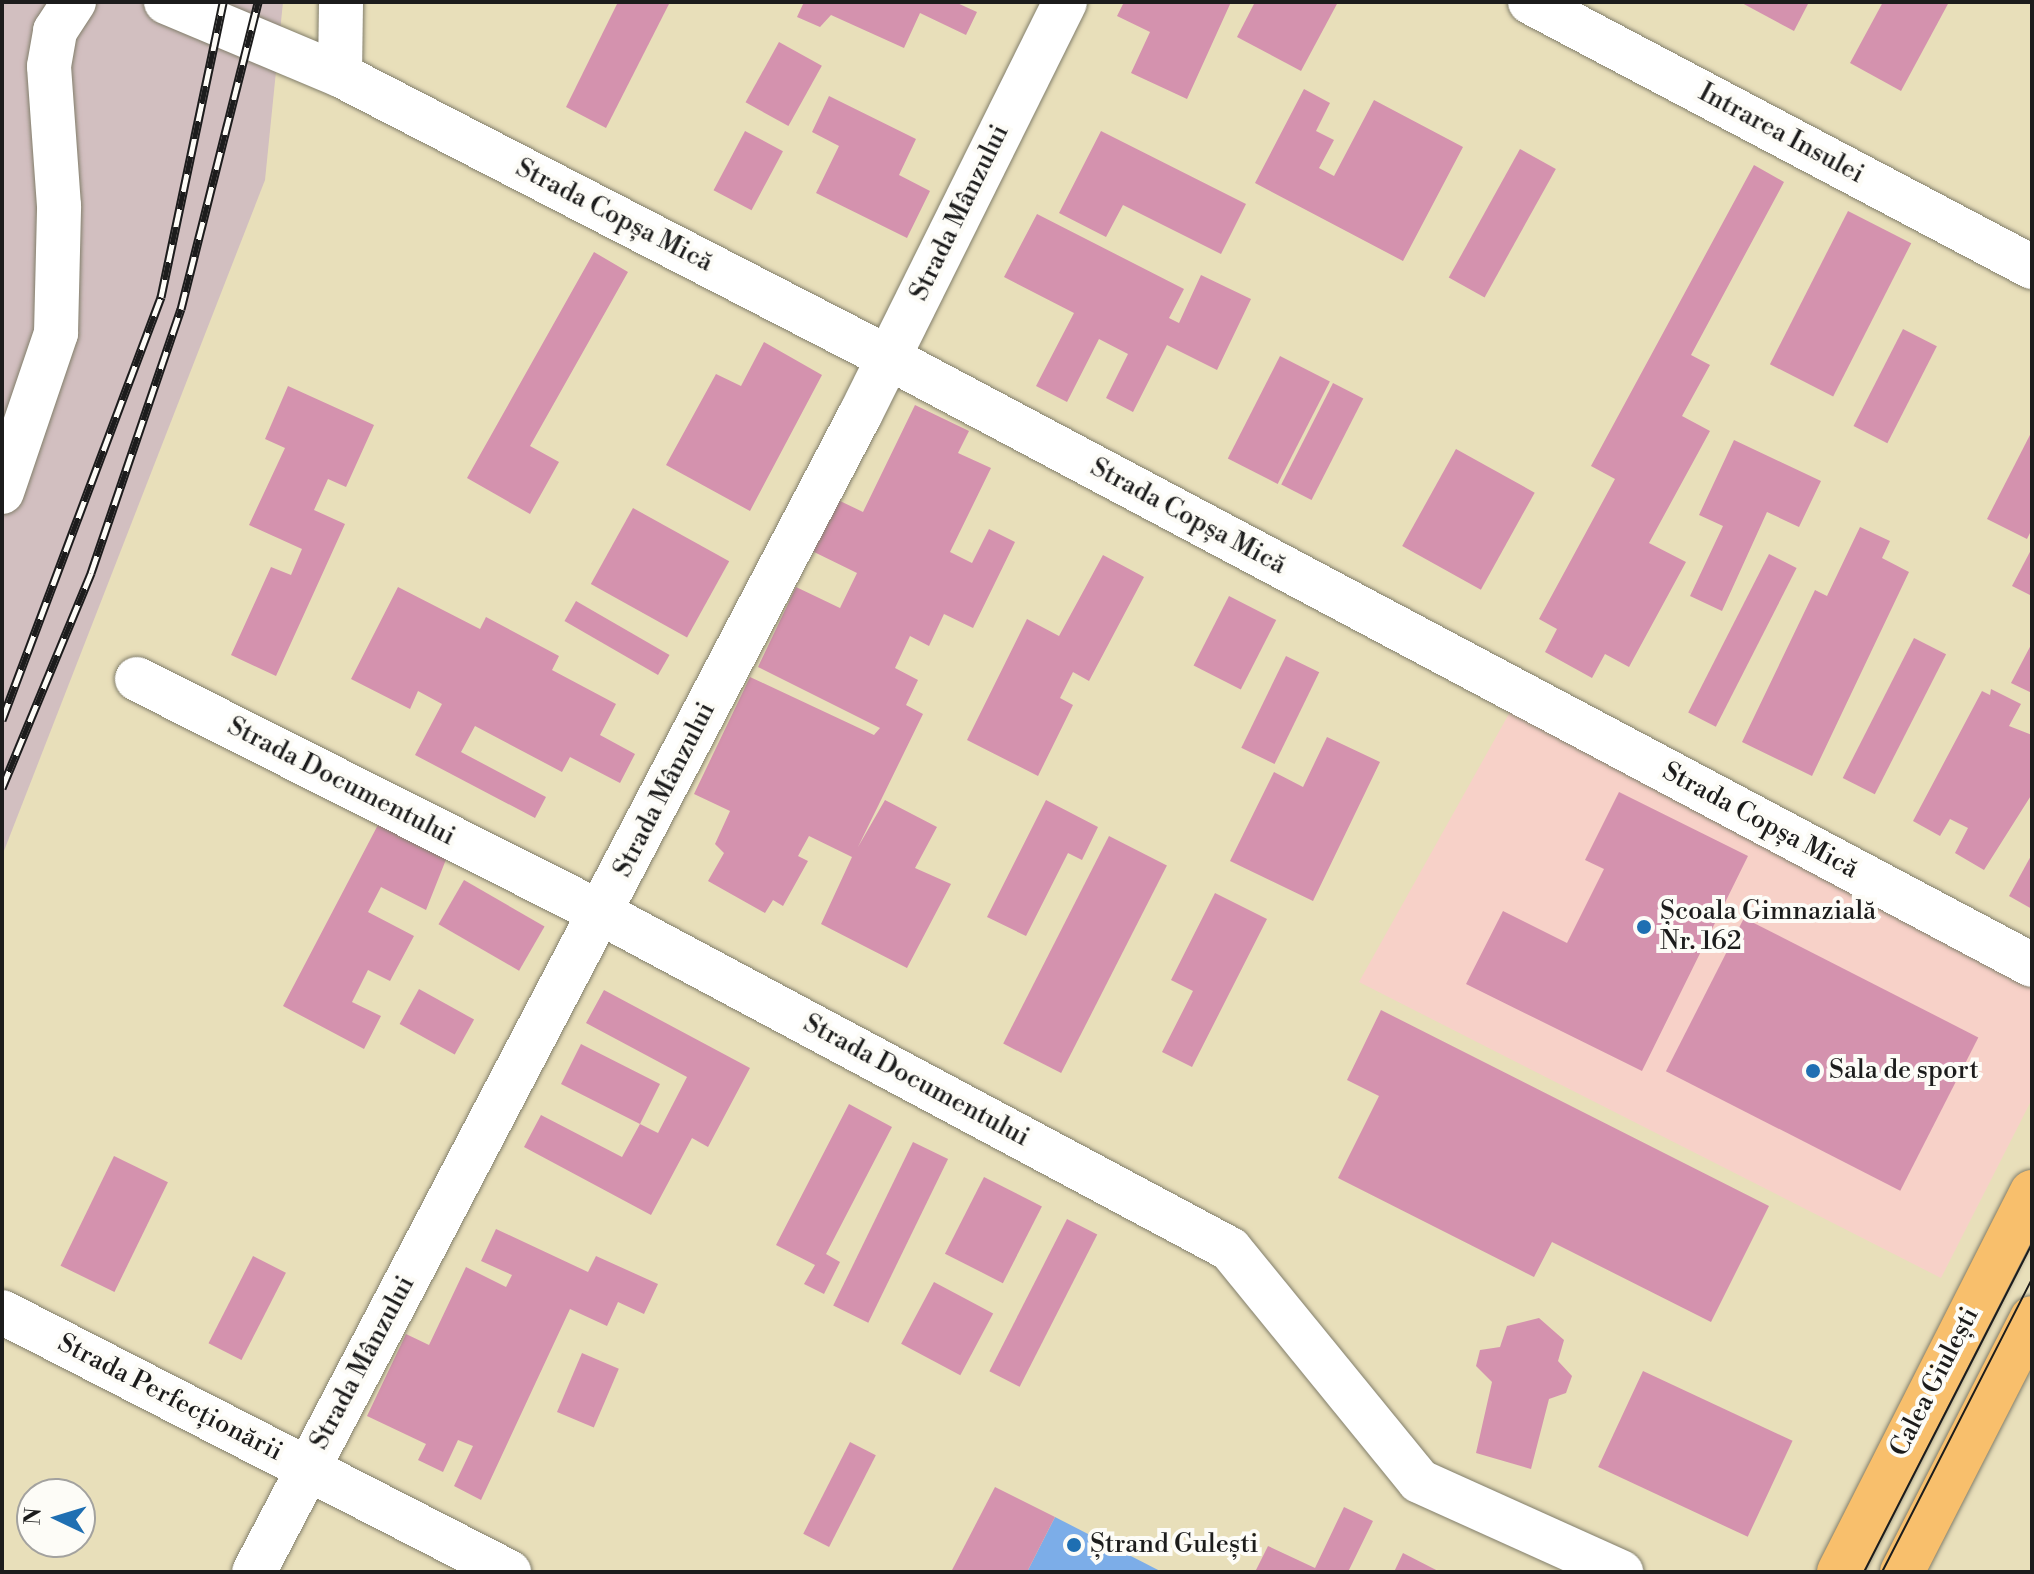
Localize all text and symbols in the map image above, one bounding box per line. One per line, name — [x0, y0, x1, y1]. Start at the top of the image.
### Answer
street label: Intrarea Insulei — [1693, 77, 1869, 191]
street label: Strada Mânzului — [904, 120, 1016, 306]
street label: Strada Copșa Mică — [510, 153, 718, 279]
street label: Strada Copșa Mică — [1085, 452, 1291, 582]
street label: Strada Mânzului — [608, 698, 722, 882]
street label: Strada Documentului — [222, 711, 460, 853]
street label: Strada Copșa Mică — [1657, 756, 1863, 886]
place label: Școala Gimnazială Nr. 162 — [1660, 896, 1876, 958]
marker: Școala Gimnazială Nr. 162 — [1635, 918, 1653, 936]
street label: Strada Documentului — [798, 1008, 1034, 1154]
place label: Sala de sport — [1829, 1055, 1979, 1087]
marker: Sala de sport — [1804, 1062, 1822, 1080]
street label: Strada Mânzului — [304, 1271, 422, 1455]
street label: Calea Giulești — [1884, 1302, 1986, 1462]
street label: Strada Perfecționării — [52, 1328, 288, 1468]
north arrow — [16, 1478, 96, 1558]
text: N — [19, 1507, 48, 1526]
place label: Ștrand Gulești — [1090, 1529, 1258, 1561]
marker: Ștrand Gulești — [1065, 1536, 1083, 1554]

